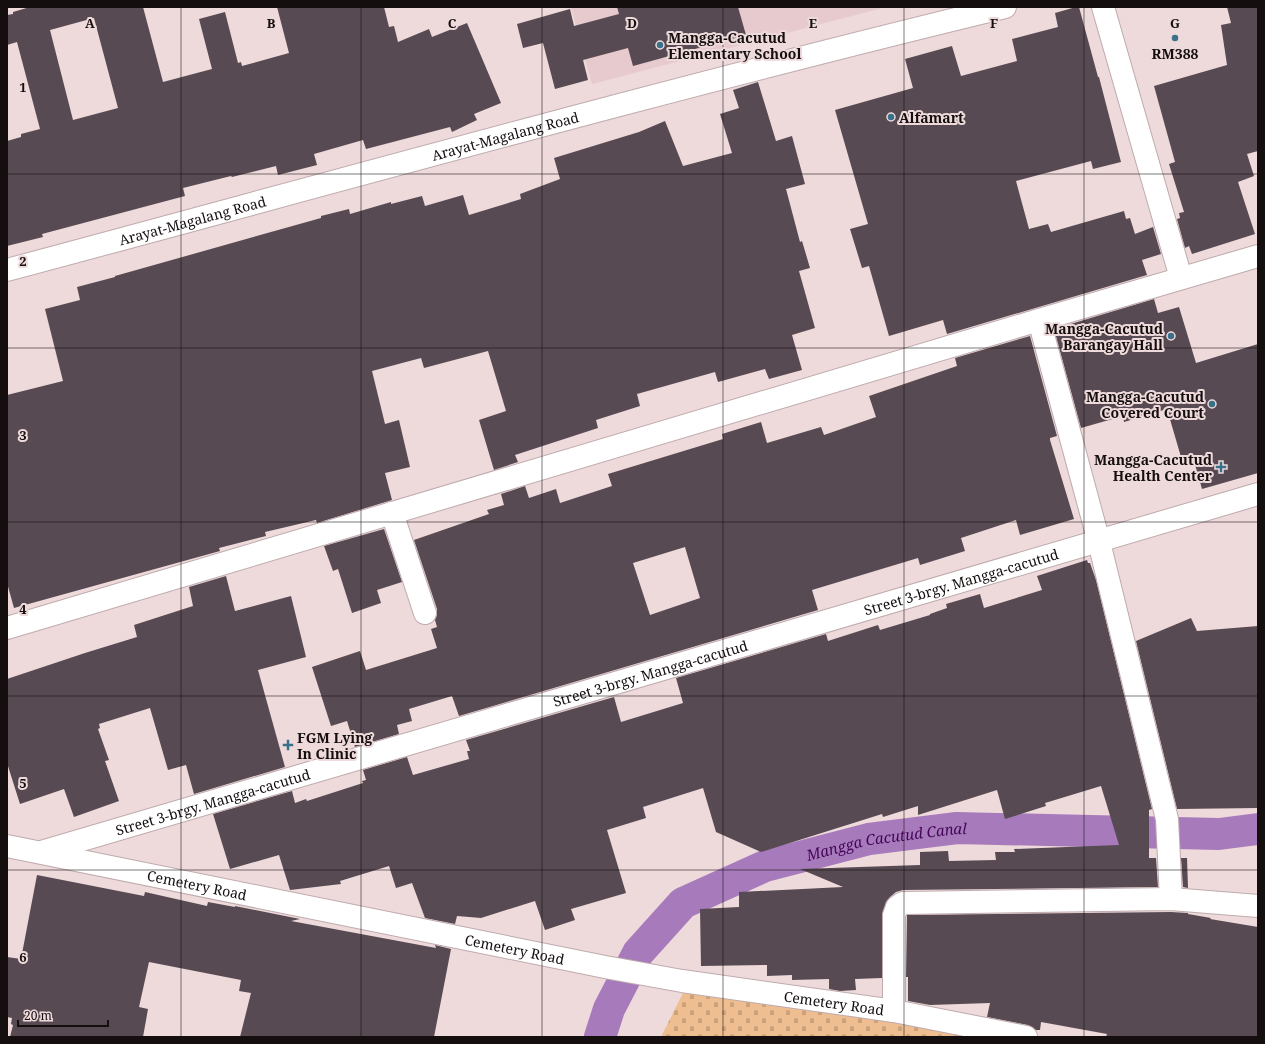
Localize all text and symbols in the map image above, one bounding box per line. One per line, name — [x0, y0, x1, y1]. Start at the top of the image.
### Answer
text: A — [85, 14, 95, 32]
text: B — [267, 14, 276, 32]
text: C — [448, 14, 457, 32]
text: D — [627, 14, 637, 32]
text: E — [809, 14, 818, 32]
text: F — [990, 14, 998, 32]
text: G — [1170, 14, 1180, 32]
place label: Mangga-Cacutud Elementary School — [668, 28, 801, 63]
marker: RM388 — [1170, 33, 1180, 43]
marker: Mangga-Cacutud Elementary School — [655, 40, 665, 50]
place label: RM388 — [1151, 44, 1199, 63]
text: 1 — [19, 78, 27, 96]
street label: Arayat-Magalang Road — [429, 107, 581, 164]
place label: Alfamart — [899, 108, 964, 127]
marker: Alfamart — [886, 112, 896, 122]
street label: Arayat-Magalang Road — [117, 191, 268, 249]
text: 2 — [19, 252, 27, 270]
place label: Mangga-Cacutud Barangay Hall — [1045, 319, 1163, 354]
marker: Mangga-Cacutud Barangay Hall — [1166, 331, 1176, 341]
place label: Mangga-Cacutud Covered Court — [1086, 387, 1204, 422]
marker: Mangga-Cacutud Covered Court — [1207, 399, 1217, 409]
text: 3 — [19, 426, 27, 444]
place label: Mangga-Cacutud Health Center — [1094, 450, 1213, 485]
marker: Mangga-Cacutud Health Center — [1215, 461, 1227, 473]
street label: Street 3-brgy. Mangga-cacutud — [862, 544, 1061, 619]
text: 4 — [19, 600, 27, 618]
street label: Street 3-brgy. Mangga-cacutud — [551, 635, 750, 710]
place label: FGM Lying In Clinic — [297, 728, 373, 763]
marker: FGM Lying In Clinic — [282, 739, 294, 751]
street label: Street 3-brgy. Mangga-cacutud — [113, 764, 313, 839]
text: 5 — [19, 774, 27, 792]
water label: Mangga Cacutud Canal — [803, 818, 967, 865]
street label: Cemetery Road — [146, 865, 249, 904]
street label: Cemetery Road — [463, 929, 567, 968]
text: 6 — [19, 948, 27, 966]
street label: Cemetery Road — [783, 986, 886, 1019]
scale bar — [18, 1002, 108, 1028]
text: 20 m — [24, 1007, 52, 1024]

